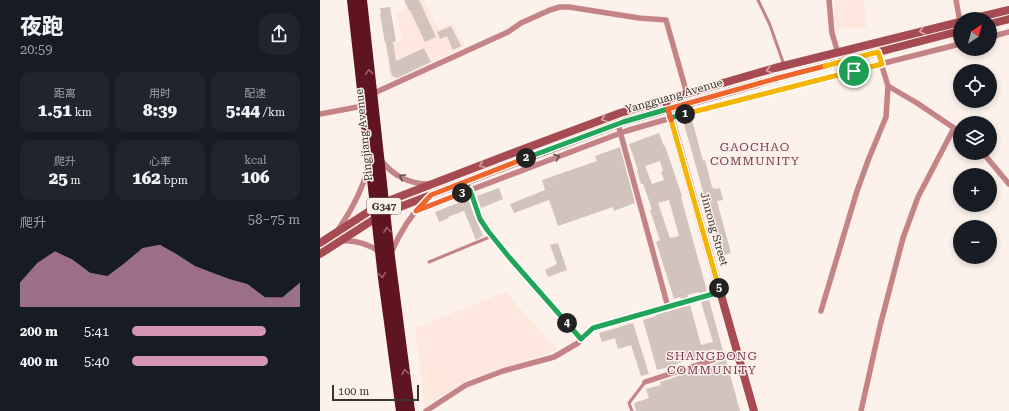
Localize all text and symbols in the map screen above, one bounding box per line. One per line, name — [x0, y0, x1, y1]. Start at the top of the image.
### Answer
north arrow — [953, 12, 997, 56]
map controls — [953, 12, 997, 264]
button: share — [258, 13, 300, 55]
text: 夜跑 — [20, 14, 64, 39]
one-way arrow — [919, 26, 926, 35]
text: 20:59 — [20, 42, 52, 57]
pin — [837, 54, 871, 88]
icon: arrive — [843, 60, 865, 82]
button: locate — [953, 64, 997, 108]
one-way arrow — [766, 65, 773, 74]
one-way arrow — [365, 69, 374, 76]
street label: Yangguang Avenue — [624, 76, 724, 116]
text: 距离 — [54, 87, 76, 100]
text: 用时 — [149, 87, 171, 100]
text: 配速 — [244, 87, 266, 100]
street label: Pingjiang Avenue — [353, 88, 375, 182]
text: 1.51 — [38, 100, 72, 120]
text: 8:39 — [143, 100, 177, 120]
text: 5:44 — [226, 100, 260, 120]
pin: 1 — [675, 104, 695, 124]
text: km — [72, 106, 92, 119]
text: /km — [260, 106, 285, 119]
text: 1 — [682, 107, 688, 120]
one-way arrow — [601, 114, 608, 123]
button: layers — [953, 116, 997, 160]
district label: GAOCHAO COMMUNITY — [710, 140, 800, 168]
pin: 2 — [516, 148, 536, 168]
text: 2 — [523, 151, 529, 164]
one-way arrow — [553, 153, 560, 161]
text: kcal — [244, 154, 266, 167]
text: 爬升 — [54, 155, 76, 168]
text: 心率 — [149, 155, 171, 168]
one-way arrow — [479, 160, 486, 168]
text: 106 — [241, 167, 270, 187]
text: 25 — [49, 168, 68, 188]
text: 162 — [132, 168, 161, 188]
button: + — [953, 168, 997, 212]
text: m — [68, 174, 81, 187]
text: bpm — [161, 174, 188, 187]
one-way arrow — [398, 175, 406, 182]
pin: 3 — [452, 183, 472, 203]
text: 3 — [459, 186, 465, 199]
street label: Jinrong Street — [697, 191, 731, 267]
road number: G347 — [367, 198, 401, 214]
text: 58–75 m — [248, 212, 300, 227]
text: 爬升 — [20, 215, 46, 230]
button: − — [953, 220, 997, 264]
one-way arrow — [382, 226, 391, 233]
one-way arrow — [377, 272, 386, 278]
pin: 5 — [709, 278, 729, 298]
text: 5 — [716, 281, 722, 294]
pin: 4 — [557, 313, 577, 333]
text: 4 — [564, 316, 570, 329]
text: 200 m — [20, 324, 58, 339]
text: 5:41 — [84, 324, 109, 339]
district label: SHANGDONG COMMUNITY — [666, 349, 758, 377]
text: 400 m — [20, 354, 58, 369]
text: 5:40 — [84, 354, 109, 369]
one-way arrow — [401, 369, 410, 375]
scale bar — [332, 383, 419, 402]
text: 100 m — [338, 385, 369, 398]

